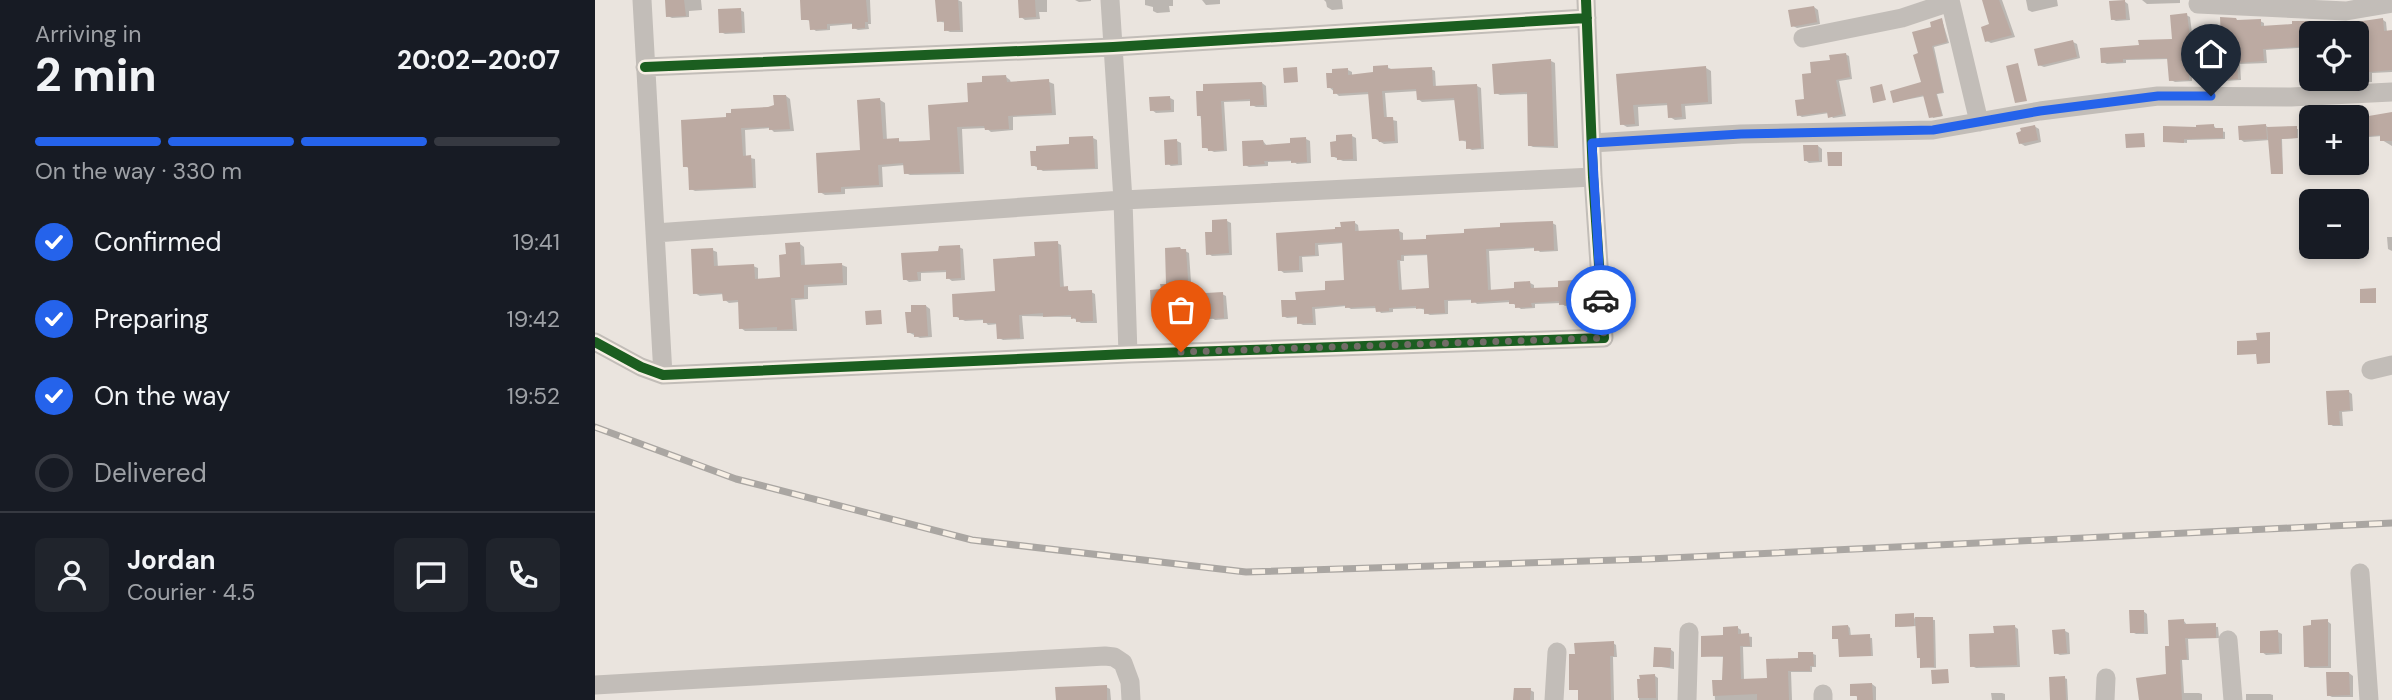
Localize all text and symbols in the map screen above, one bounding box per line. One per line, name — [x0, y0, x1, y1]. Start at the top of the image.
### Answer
text: Arriving in — [35, 19, 141, 49]
map controls — [2299, 21, 2369, 259]
button: locate — [2299, 21, 2369, 91]
pin — [2181, 24, 2241, 96]
icon: home — [2192, 35, 2230, 73]
text: 20:02–20:07 — [397, 43, 560, 77]
text: 2 min — [35, 45, 157, 105]
button: + — [2299, 105, 2369, 175]
text: On the way · 330 m — [35, 156, 242, 186]
button: − — [2299, 189, 2369, 259]
icon: check — [35, 223, 73, 261]
text: Confirmed — [94, 225, 221, 259]
text: 19:41 — [513, 227, 560, 257]
courier — [1566, 265, 1636, 335]
pin — [1151, 280, 1211, 352]
icon: car — [1582, 281, 1620, 319]
icon: bag — [1162, 291, 1200, 329]
icon: check — [35, 300, 73, 338]
text: Preparing — [94, 302, 209, 336]
text: 19:42 — [507, 304, 560, 334]
icon: check — [35, 377, 73, 415]
text: On the way — [94, 379, 230, 413]
text: 19:52 — [507, 381, 560, 411]
text: Delivered — [94, 456, 207, 490]
button: person — [35, 538, 109, 612]
button: chat — [394, 538, 468, 612]
button: phone — [486, 538, 560, 612]
text: Jordan — [127, 543, 216, 577]
text: Courier · 4.5 — [127, 577, 255, 607]

